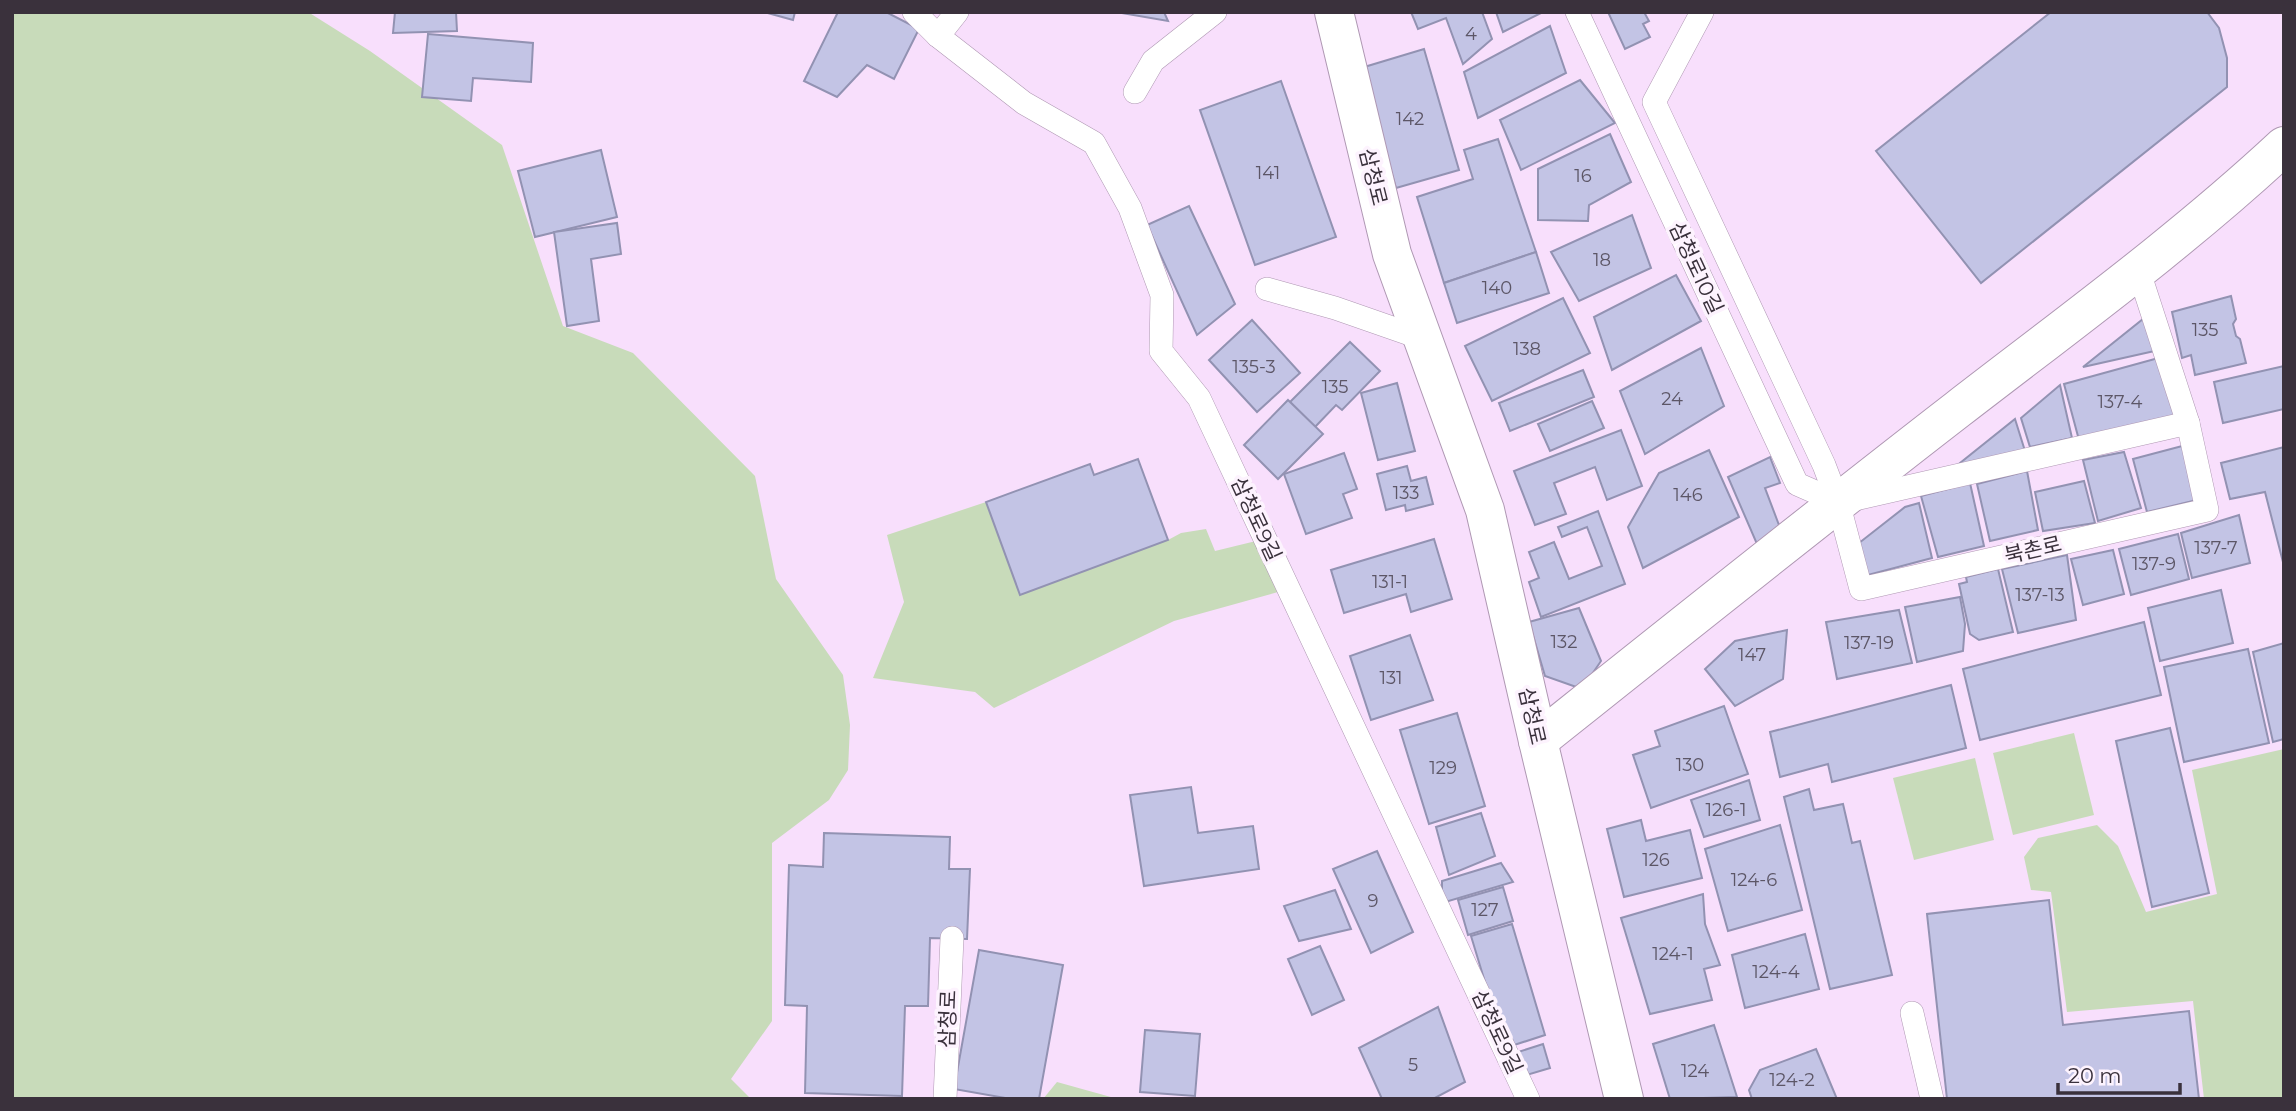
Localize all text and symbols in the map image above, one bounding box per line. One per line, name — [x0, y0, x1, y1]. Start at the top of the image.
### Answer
house number: 4 — [1465, 23, 1477, 45]
house number: 142 — [1396, 108, 1424, 130]
street label: 삼청로 — [1354, 146, 1393, 208]
house number: 141 — [1256, 162, 1280, 184]
house number: 16 — [1574, 165, 1592, 187]
street label: 삼청로10길 — [1664, 218, 1729, 318]
house number: 18 — [1593, 249, 1611, 271]
house number: 140 — [1482, 277, 1512, 299]
house number: 135 — [2192, 319, 2218, 341]
house number: 138 — [1513, 338, 1541, 360]
house number: 135-3 — [1232, 356, 1276, 378]
house number: 135 — [1322, 376, 1348, 398]
house number: 24 — [1661, 388, 1683, 410]
house number: 137-4 — [2097, 391, 2143, 413]
street label: 삼청로9길 — [1226, 473, 1287, 565]
house number: 133 — [1393, 482, 1419, 504]
house number: 146 — [1673, 484, 1703, 506]
street label: 북촌로 — [2002, 531, 2064, 568]
house number: 137-7 — [2194, 537, 2238, 559]
house number: 137-9 — [2132, 553, 2176, 575]
house number: 131-1 — [1372, 571, 1408, 593]
house number: 137-13 — [2015, 584, 2065, 606]
house number: 132 — [1551, 631, 1577, 653]
house number: 137-19 — [1844, 632, 1894, 654]
house number: 147 — [1738, 644, 1766, 666]
house number: 131 — [1379, 667, 1403, 689]
street label: 삼청로 — [1514, 685, 1551, 747]
house number: 130 — [1676, 754, 1704, 776]
house number: 129 — [1429, 757, 1457, 779]
house number: 126-1 — [1706, 799, 1746, 821]
house number: 126 — [1642, 849, 1670, 871]
house number: 124-6 — [1731, 869, 1777, 891]
house number: 9 — [1368, 890, 1379, 912]
house number: 127 — [1471, 899, 1499, 921]
house number: 124-1 — [1652, 943, 1694, 965]
house number: 124-4 — [1752, 961, 1800, 983]
street label: 삼청로9길 — [1467, 986, 1528, 1078]
street label: 삼청로 — [934, 990, 961, 1048]
scale bar — [2058, 1052, 2180, 1096]
house number: 5 — [1408, 1054, 1418, 1076]
house number: 124 — [1681, 1060, 1709, 1082]
text: 20 m — [2068, 1063, 2122, 1088]
house number: 124-2 — [1769, 1069, 1815, 1091]

